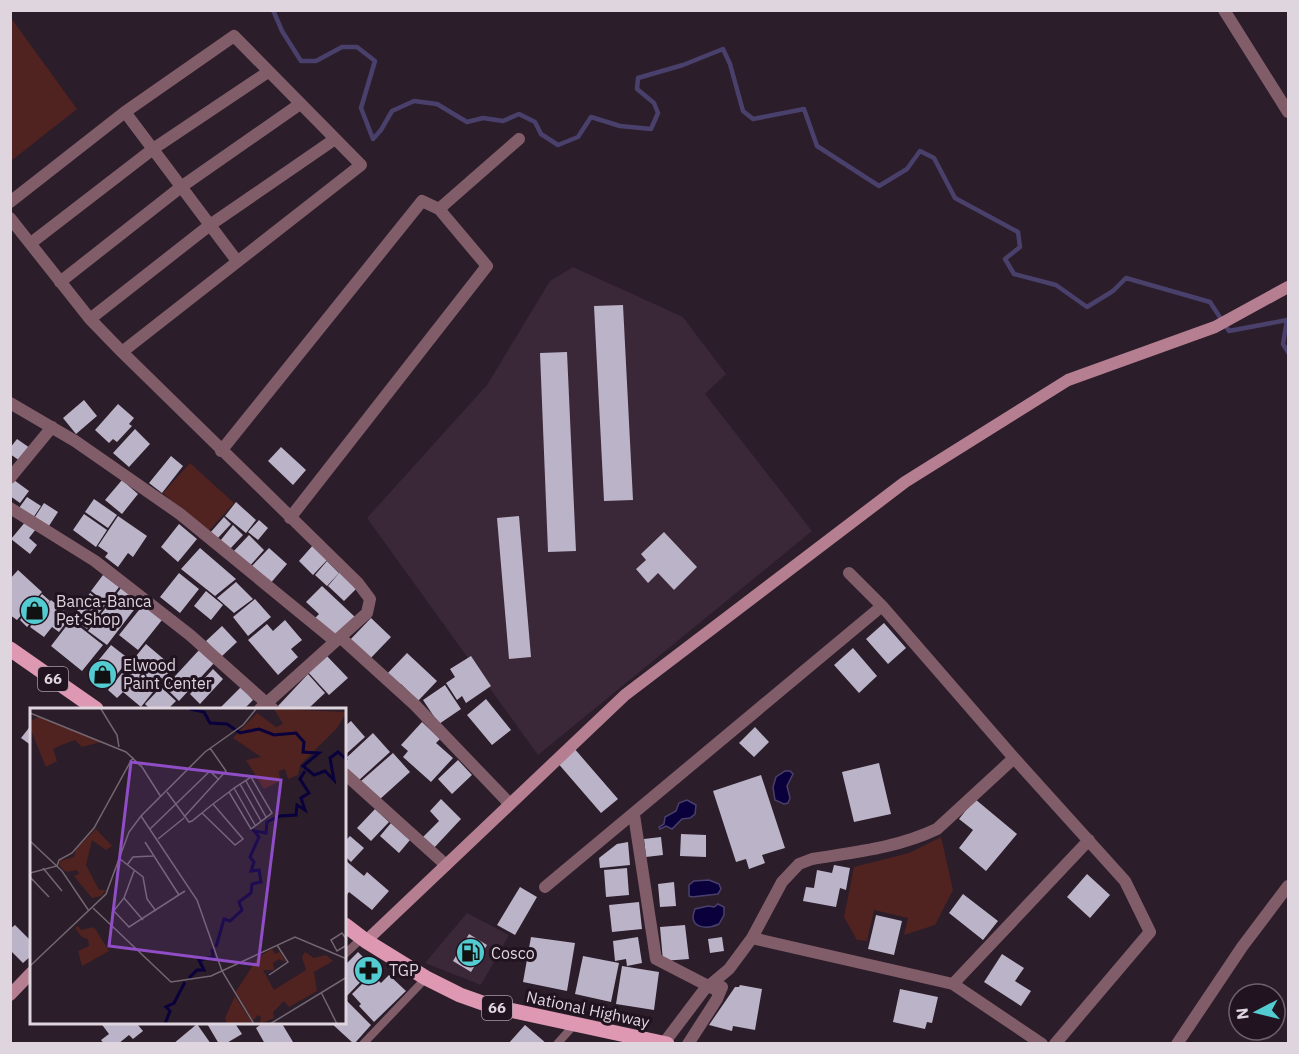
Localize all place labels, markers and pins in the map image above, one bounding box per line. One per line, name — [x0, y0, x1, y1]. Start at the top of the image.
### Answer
place label: Banca-Banca Pet Shop — [56, 591, 152, 629]
shop icon: Banca-Banca Pet Shop — [19, 594, 51, 626]
place label: Elwood Paint Center — [123, 655, 212, 693]
shop icon: Elwood Paint Center — [86, 658, 118, 690]
fuel station icon: Cosco — [454, 937, 486, 969]
place label: Cosco — [491, 943, 535, 963]
pharmacy icon: TGP — [352, 954, 384, 986]
place label: TGP — [389, 960, 419, 980]

